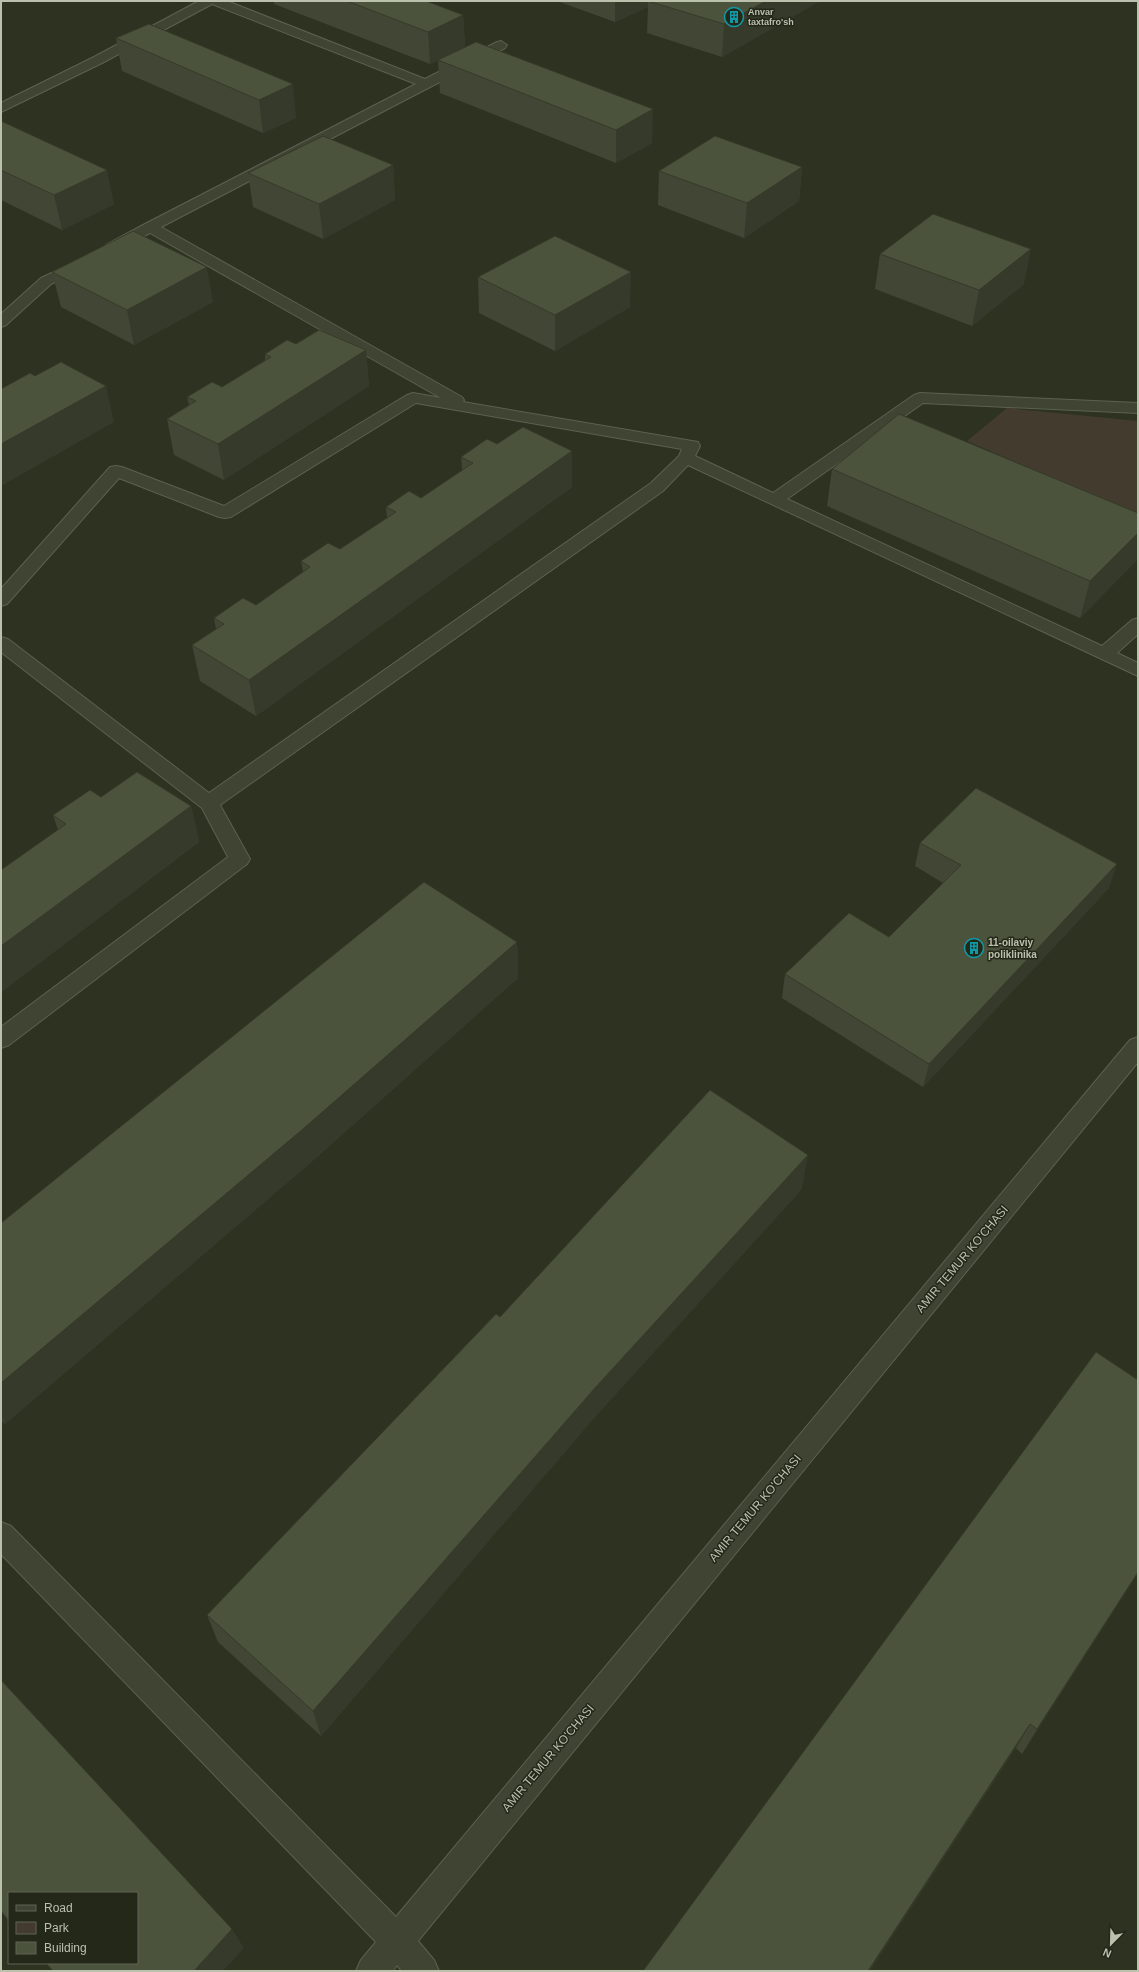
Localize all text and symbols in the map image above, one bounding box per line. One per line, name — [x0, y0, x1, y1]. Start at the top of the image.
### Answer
building icon: Anvar taxtafro'sh — [723, 6, 745, 28]
place label: Anvar taxtafro'sh — [748, 7, 794, 27]
building icon: 11-oilaviy poliklinika — [963, 937, 985, 959]
place label: 11-oilaviy poliklinika — [988, 937, 1037, 960]
street label: AMIR TEMUR KO'CHASI — [913, 1203, 1011, 1315]
street label: AMIR TEMUR KO'CHASI — [706, 1452, 804, 1564]
street label: AMIR TEMUR KO'CHASI — [499, 1702, 597, 1814]
legend — [8, 1892, 138, 1964]
text: Road — [44, 1901, 73, 1915]
text: Park — [44, 1921, 70, 1935]
north arrow — [1091, 1924, 1131, 1964]
text: Building — [44, 1941, 87, 1955]
text: N — [1101, 1946, 1113, 1960]

